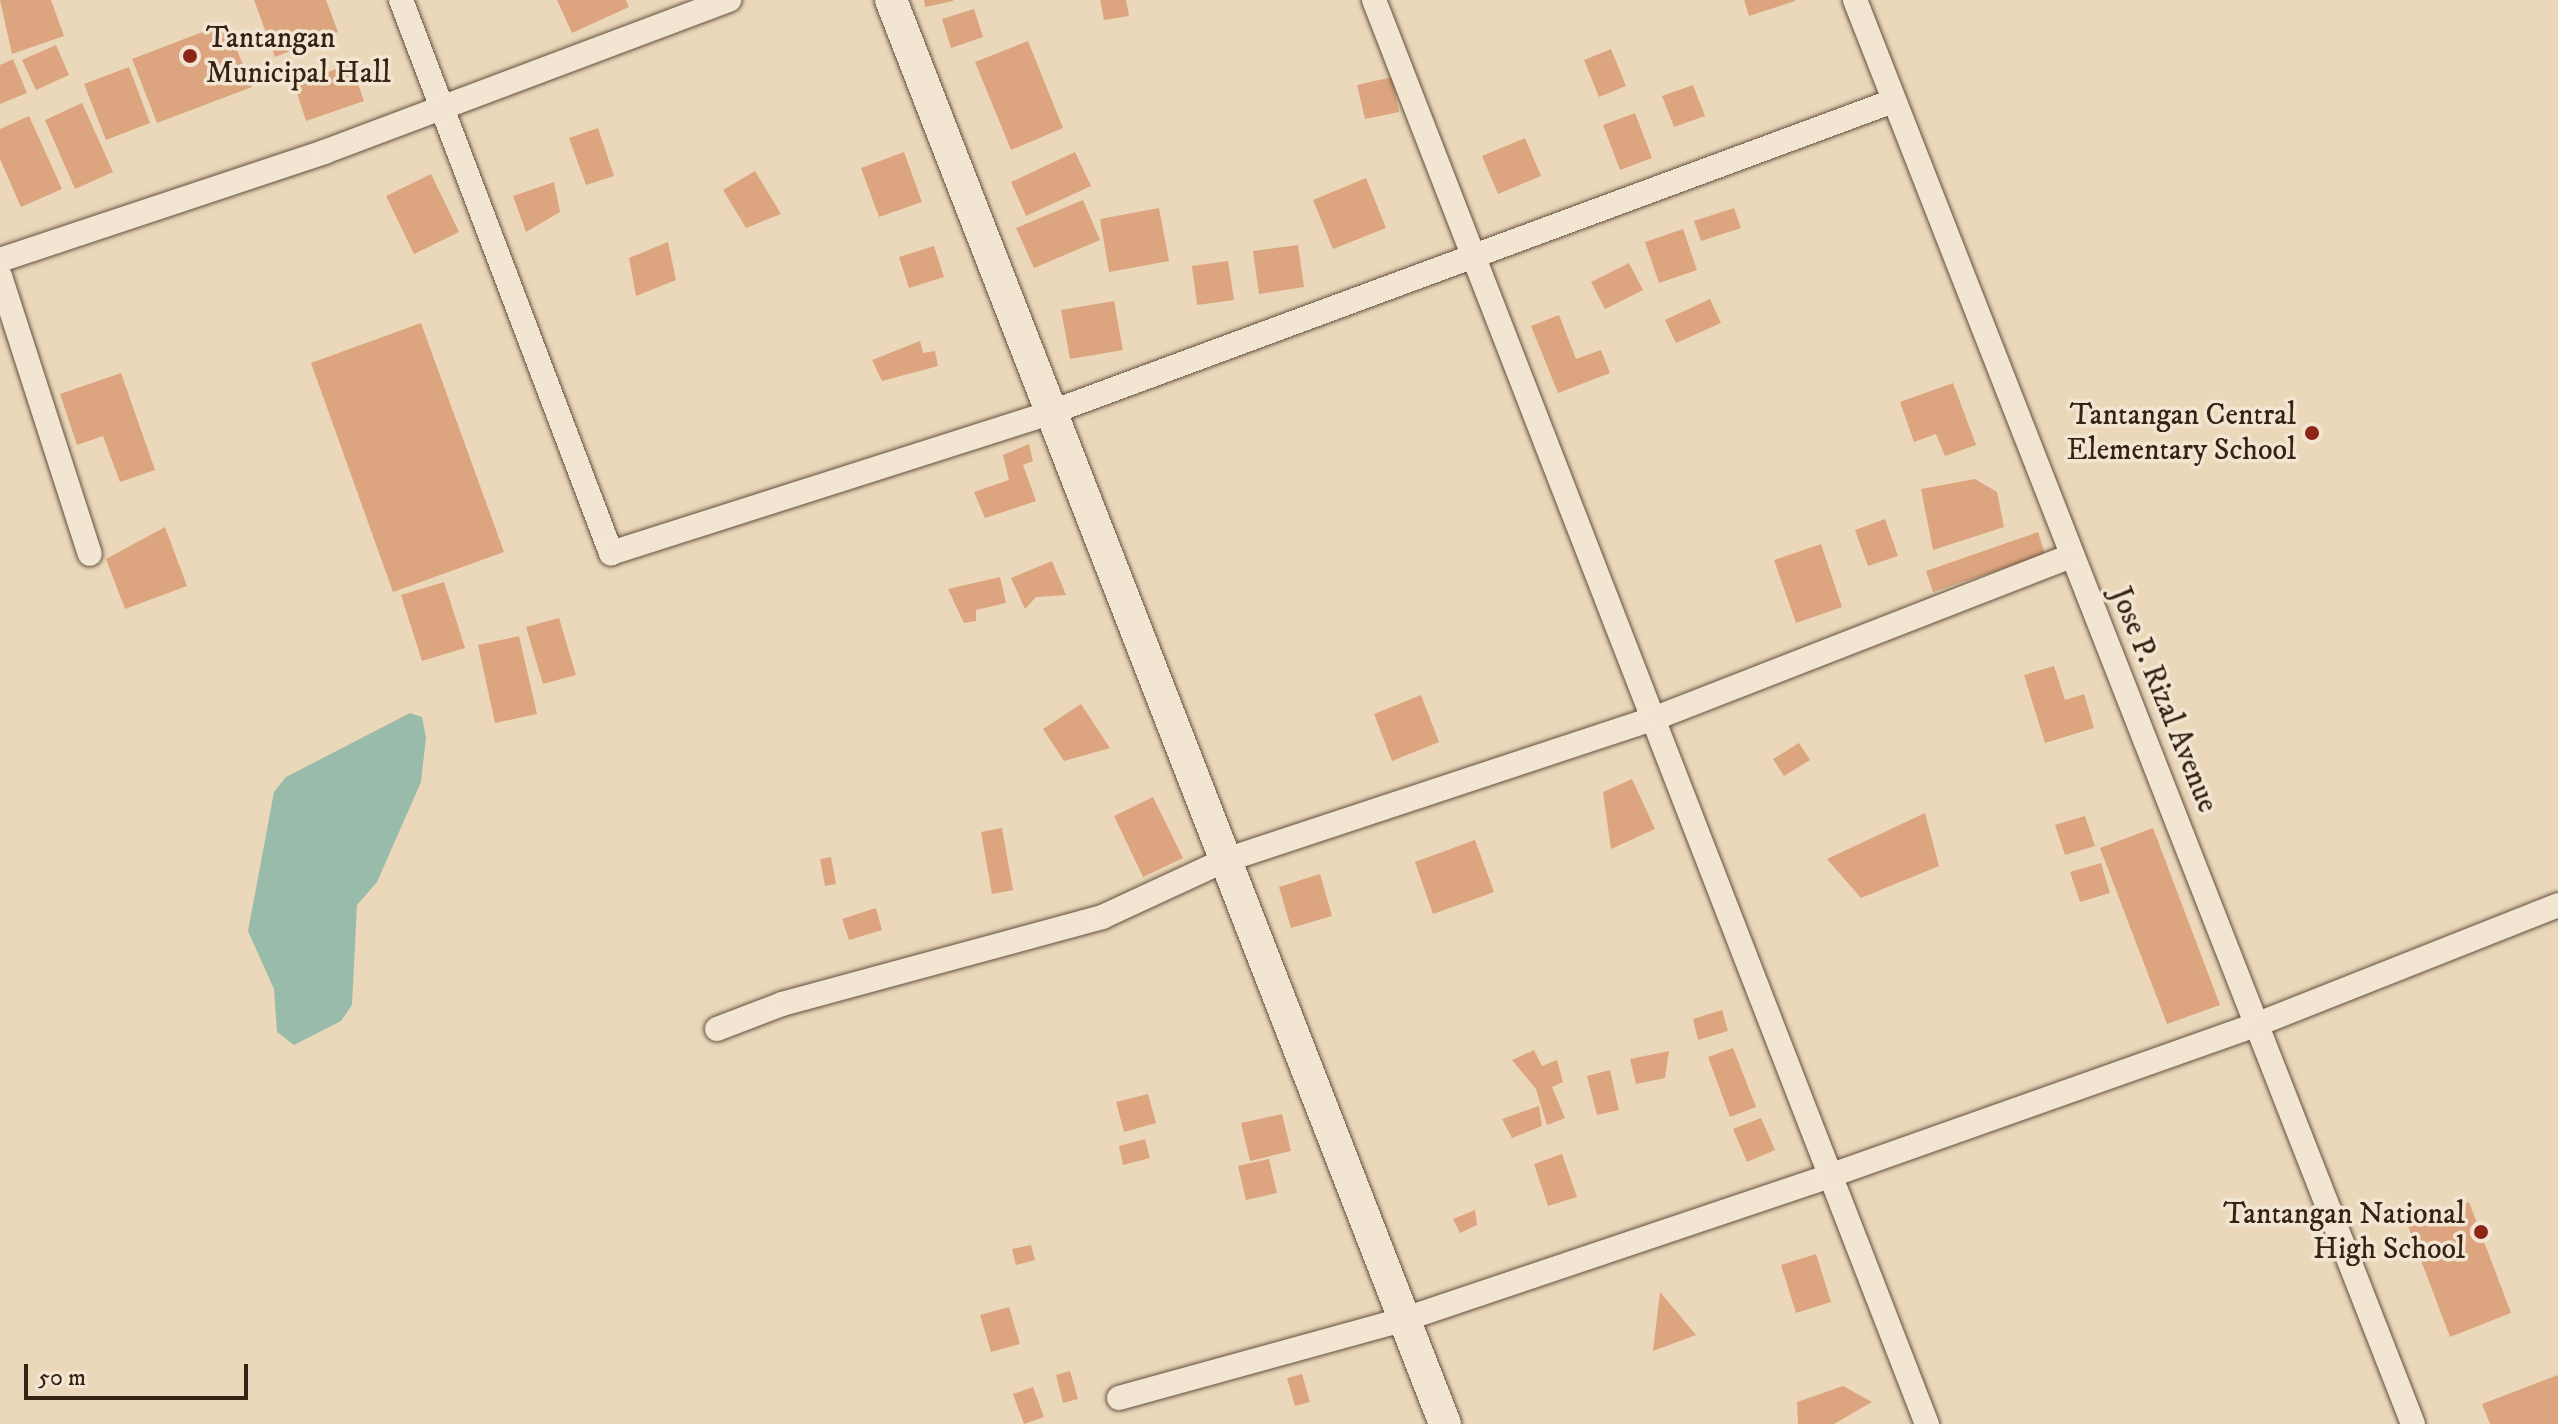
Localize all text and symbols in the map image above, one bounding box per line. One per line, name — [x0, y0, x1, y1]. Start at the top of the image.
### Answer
place label: Tantangan Municipal Hall — [206, 21, 391, 92]
marker: Tantangan Municipal Hall — [181, 47, 199, 65]
place label: Tantangan Central Elementary School — [2067, 398, 2296, 468]
marker: Tantangan Central Elementary School — [2303, 424, 2321, 442]
street label: Jose P. Rizal Avenue — [2101, 582, 2225, 818]
place label: Tantangan National High School — [2223, 1197, 2465, 1268]
marker: Tantangan National High School — [2472, 1223, 2490, 1241]
scale bar — [28, 1348, 252, 1398]
text: 50 m — [38, 1363, 86, 1393]

